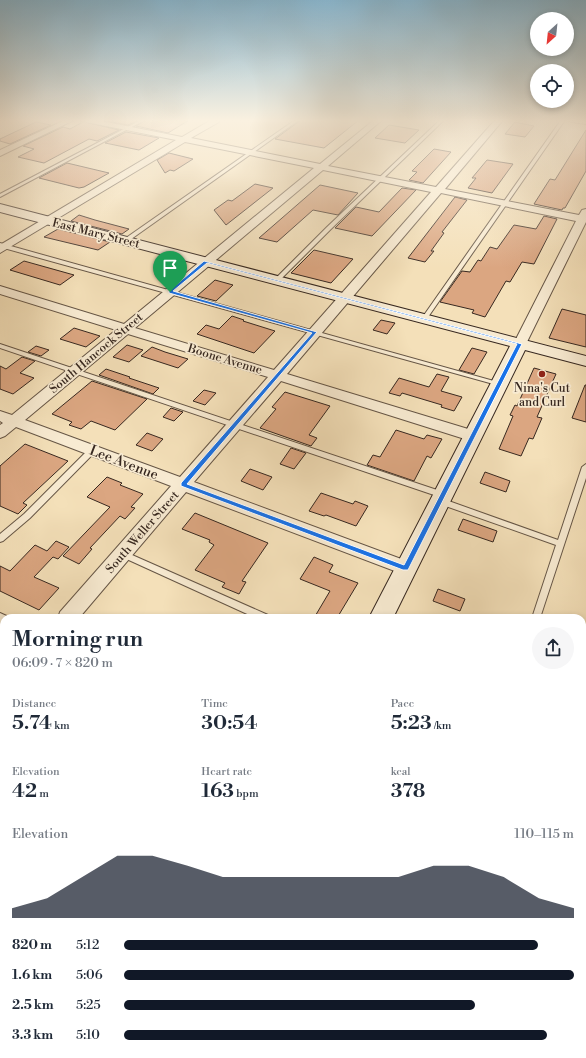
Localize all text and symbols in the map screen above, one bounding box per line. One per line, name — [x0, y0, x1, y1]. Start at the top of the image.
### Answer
north arrow — [530, 12, 574, 56]
map controls — [530, 12, 574, 108]
button: locate — [530, 64, 574, 108]
street label: East Mary Street — [51, 215, 142, 252]
pin — [153, 251, 187, 292]
icon: arrive — [159, 257, 181, 279]
street label: South Hancock Street — [46, 309, 147, 397]
street label: Boone Avenue — [185, 341, 264, 378]
marker: Nina's Cut and Curl — [537, 369, 547, 379]
place label: Nina's Cut and Curl — [514, 381, 571, 410]
street label: Lee Avenue — [87, 442, 161, 484]
street label: South Weller Street — [103, 488, 183, 577]
text: Morning run — [12, 626, 143, 653]
button: share — [532, 627, 574, 669]
text: 06:09 · 7 × 820 m — [12, 655, 113, 671]
text: Distance — [12, 697, 56, 711]
text: Time — [201, 697, 228, 711]
text: Pace — [391, 697, 414, 711]
text: 5.74 — [12, 711, 52, 736]
text: 30:54 — [201, 711, 258, 736]
text: 5:23 — [391, 711, 432, 736]
text: km — [52, 719, 70, 733]
text: /km — [432, 719, 451, 733]
text: Elevation — [12, 765, 60, 779]
text: Heart rate — [201, 765, 252, 779]
text: kcal — [391, 765, 411, 779]
text: 42 — [12, 779, 37, 804]
text: 163 — [201, 779, 234, 804]
text: 378 — [391, 779, 425, 804]
text: m — [37, 787, 49, 801]
text: bpm — [234, 787, 259, 801]
text: Elevation — [12, 826, 68, 842]
text: 110–115 m — [514, 826, 574, 842]
text: 820 m — [12, 937, 52, 953]
text: 5:12 — [76, 937, 99, 953]
text: 1.6 km — [12, 967, 52, 983]
text: 5:06 — [76, 967, 103, 983]
text: 2.5 km — [12, 997, 54, 1013]
text: 5:25 — [76, 997, 101, 1013]
text: 3.3 km — [12, 1027, 53, 1043]
text: 5:10 — [76, 1027, 100, 1043]

